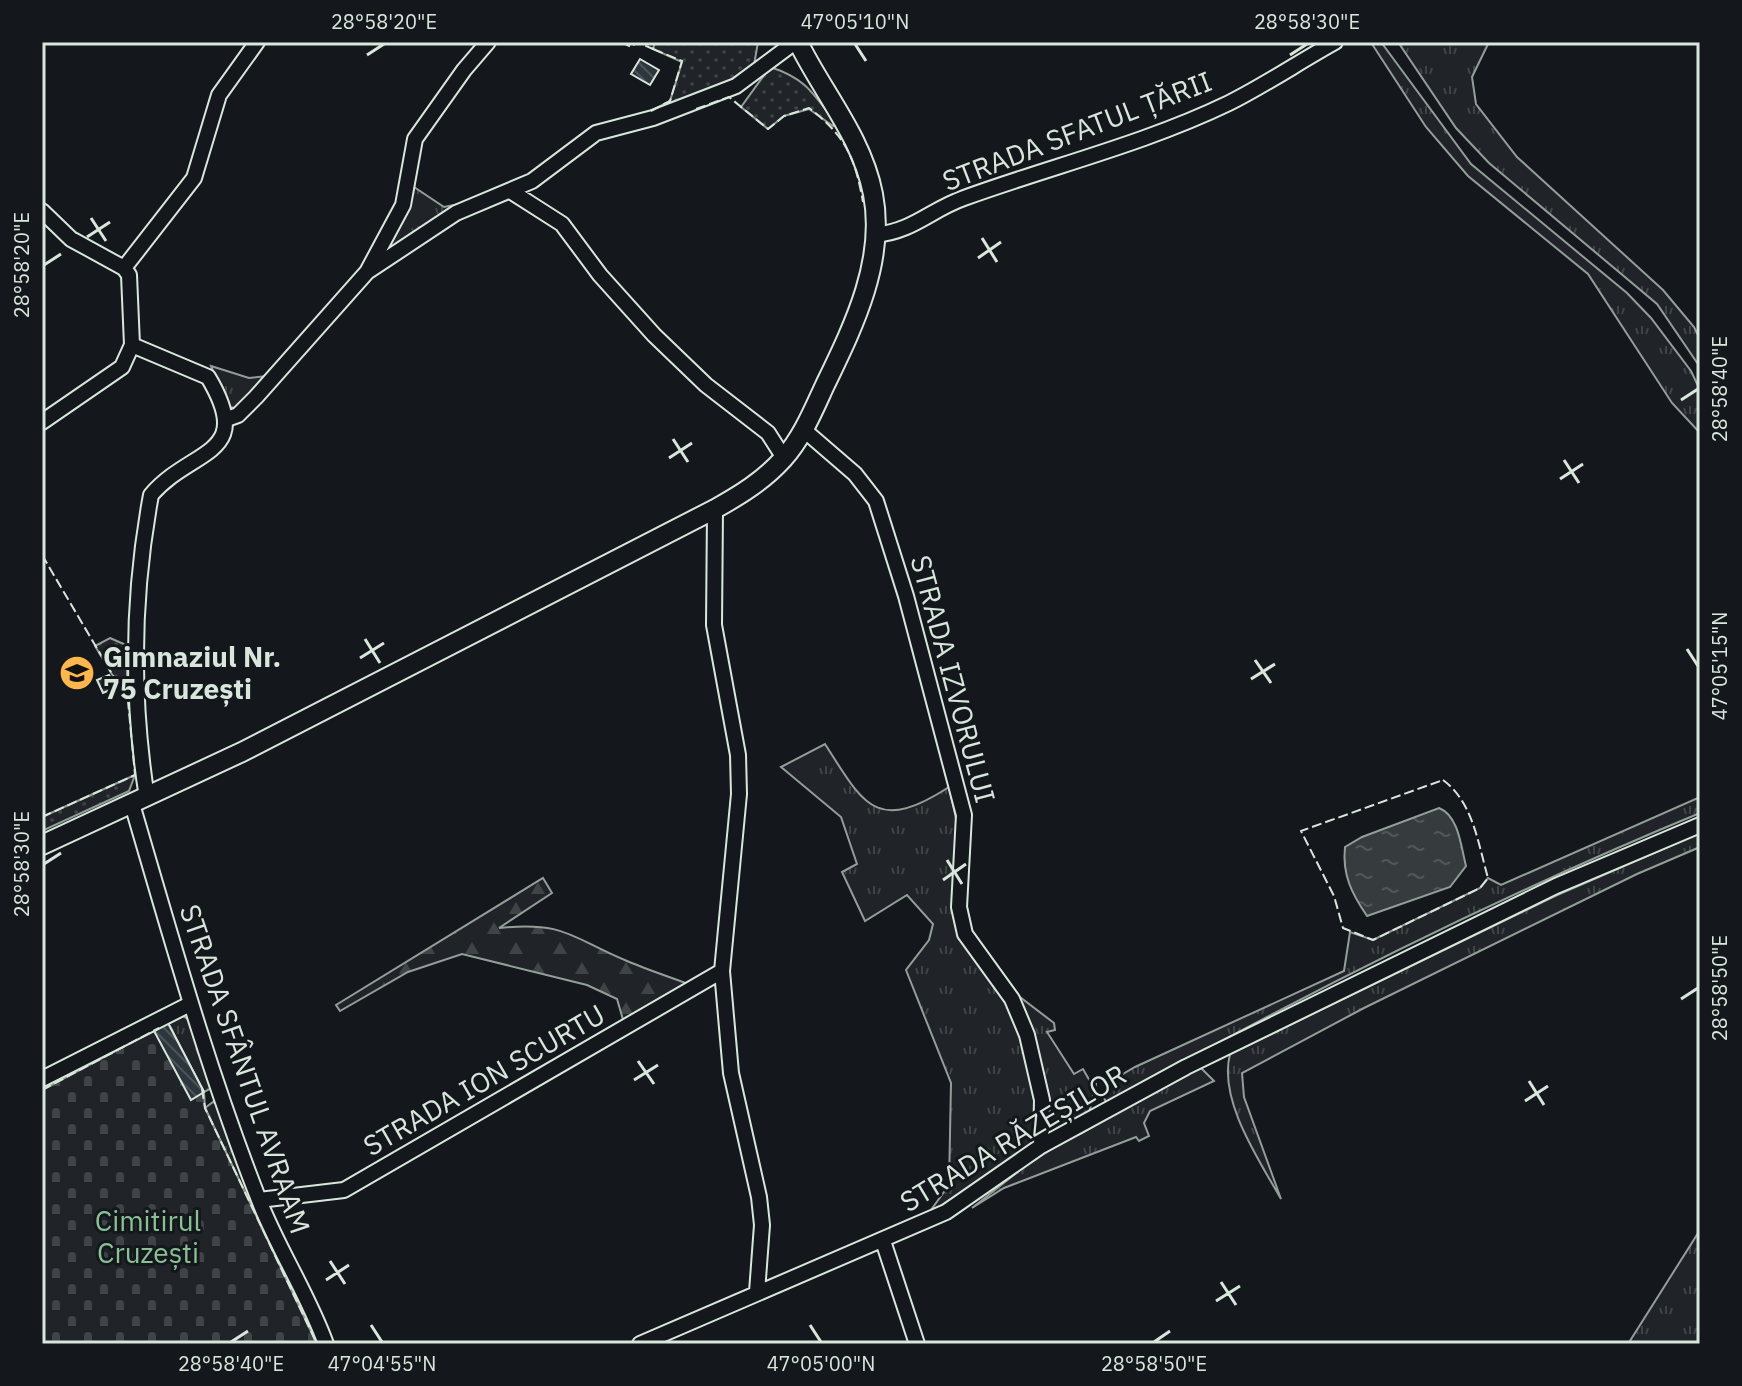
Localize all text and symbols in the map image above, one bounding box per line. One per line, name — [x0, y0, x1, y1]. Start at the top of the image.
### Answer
text: 28°58'20"E — [331, 8, 437, 35]
text: 47°05'10"N — [801, 8, 909, 35]
text: 28°58'30"E — [1254, 8, 1360, 35]
street label: STRADA SFATUL ȚĂRII — [937, 62, 1217, 199]
text: 28°58'20"E — [8, 212, 35, 318]
text: 28°58'40"E — [1706, 336, 1733, 442]
street label: STRADA IZVORULUI — [903, 551, 1004, 807]
text: 47°05'15"N — [1706, 612, 1733, 720]
place label: Gimnaziul Nr. 75 Cruzești — [103, 638, 281, 707]
school or university icon: Gimnaziul Nr. 75 Cruzești — [58, 654, 96, 692]
text: 28°58'30"E — [8, 811, 35, 917]
street label: STRADA SFÂNTUL AVRAAM — [172, 899, 319, 1238]
text: 28°58'50"E — [1706, 935, 1733, 1041]
street label: STRADA ION SCURTU — [356, 995, 611, 1164]
street label: STRADA RĂZEȘILOR — [893, 1055, 1133, 1220]
park label: Cimitirul Cruzești — [95, 1202, 201, 1271]
text: 28°58'40"E — [178, 1350, 284, 1377]
text: 47°04'55"N — [328, 1350, 436, 1377]
text: 47°05'00"N — [767, 1350, 875, 1377]
text: 28°58'50"E — [1101, 1350, 1207, 1377]

